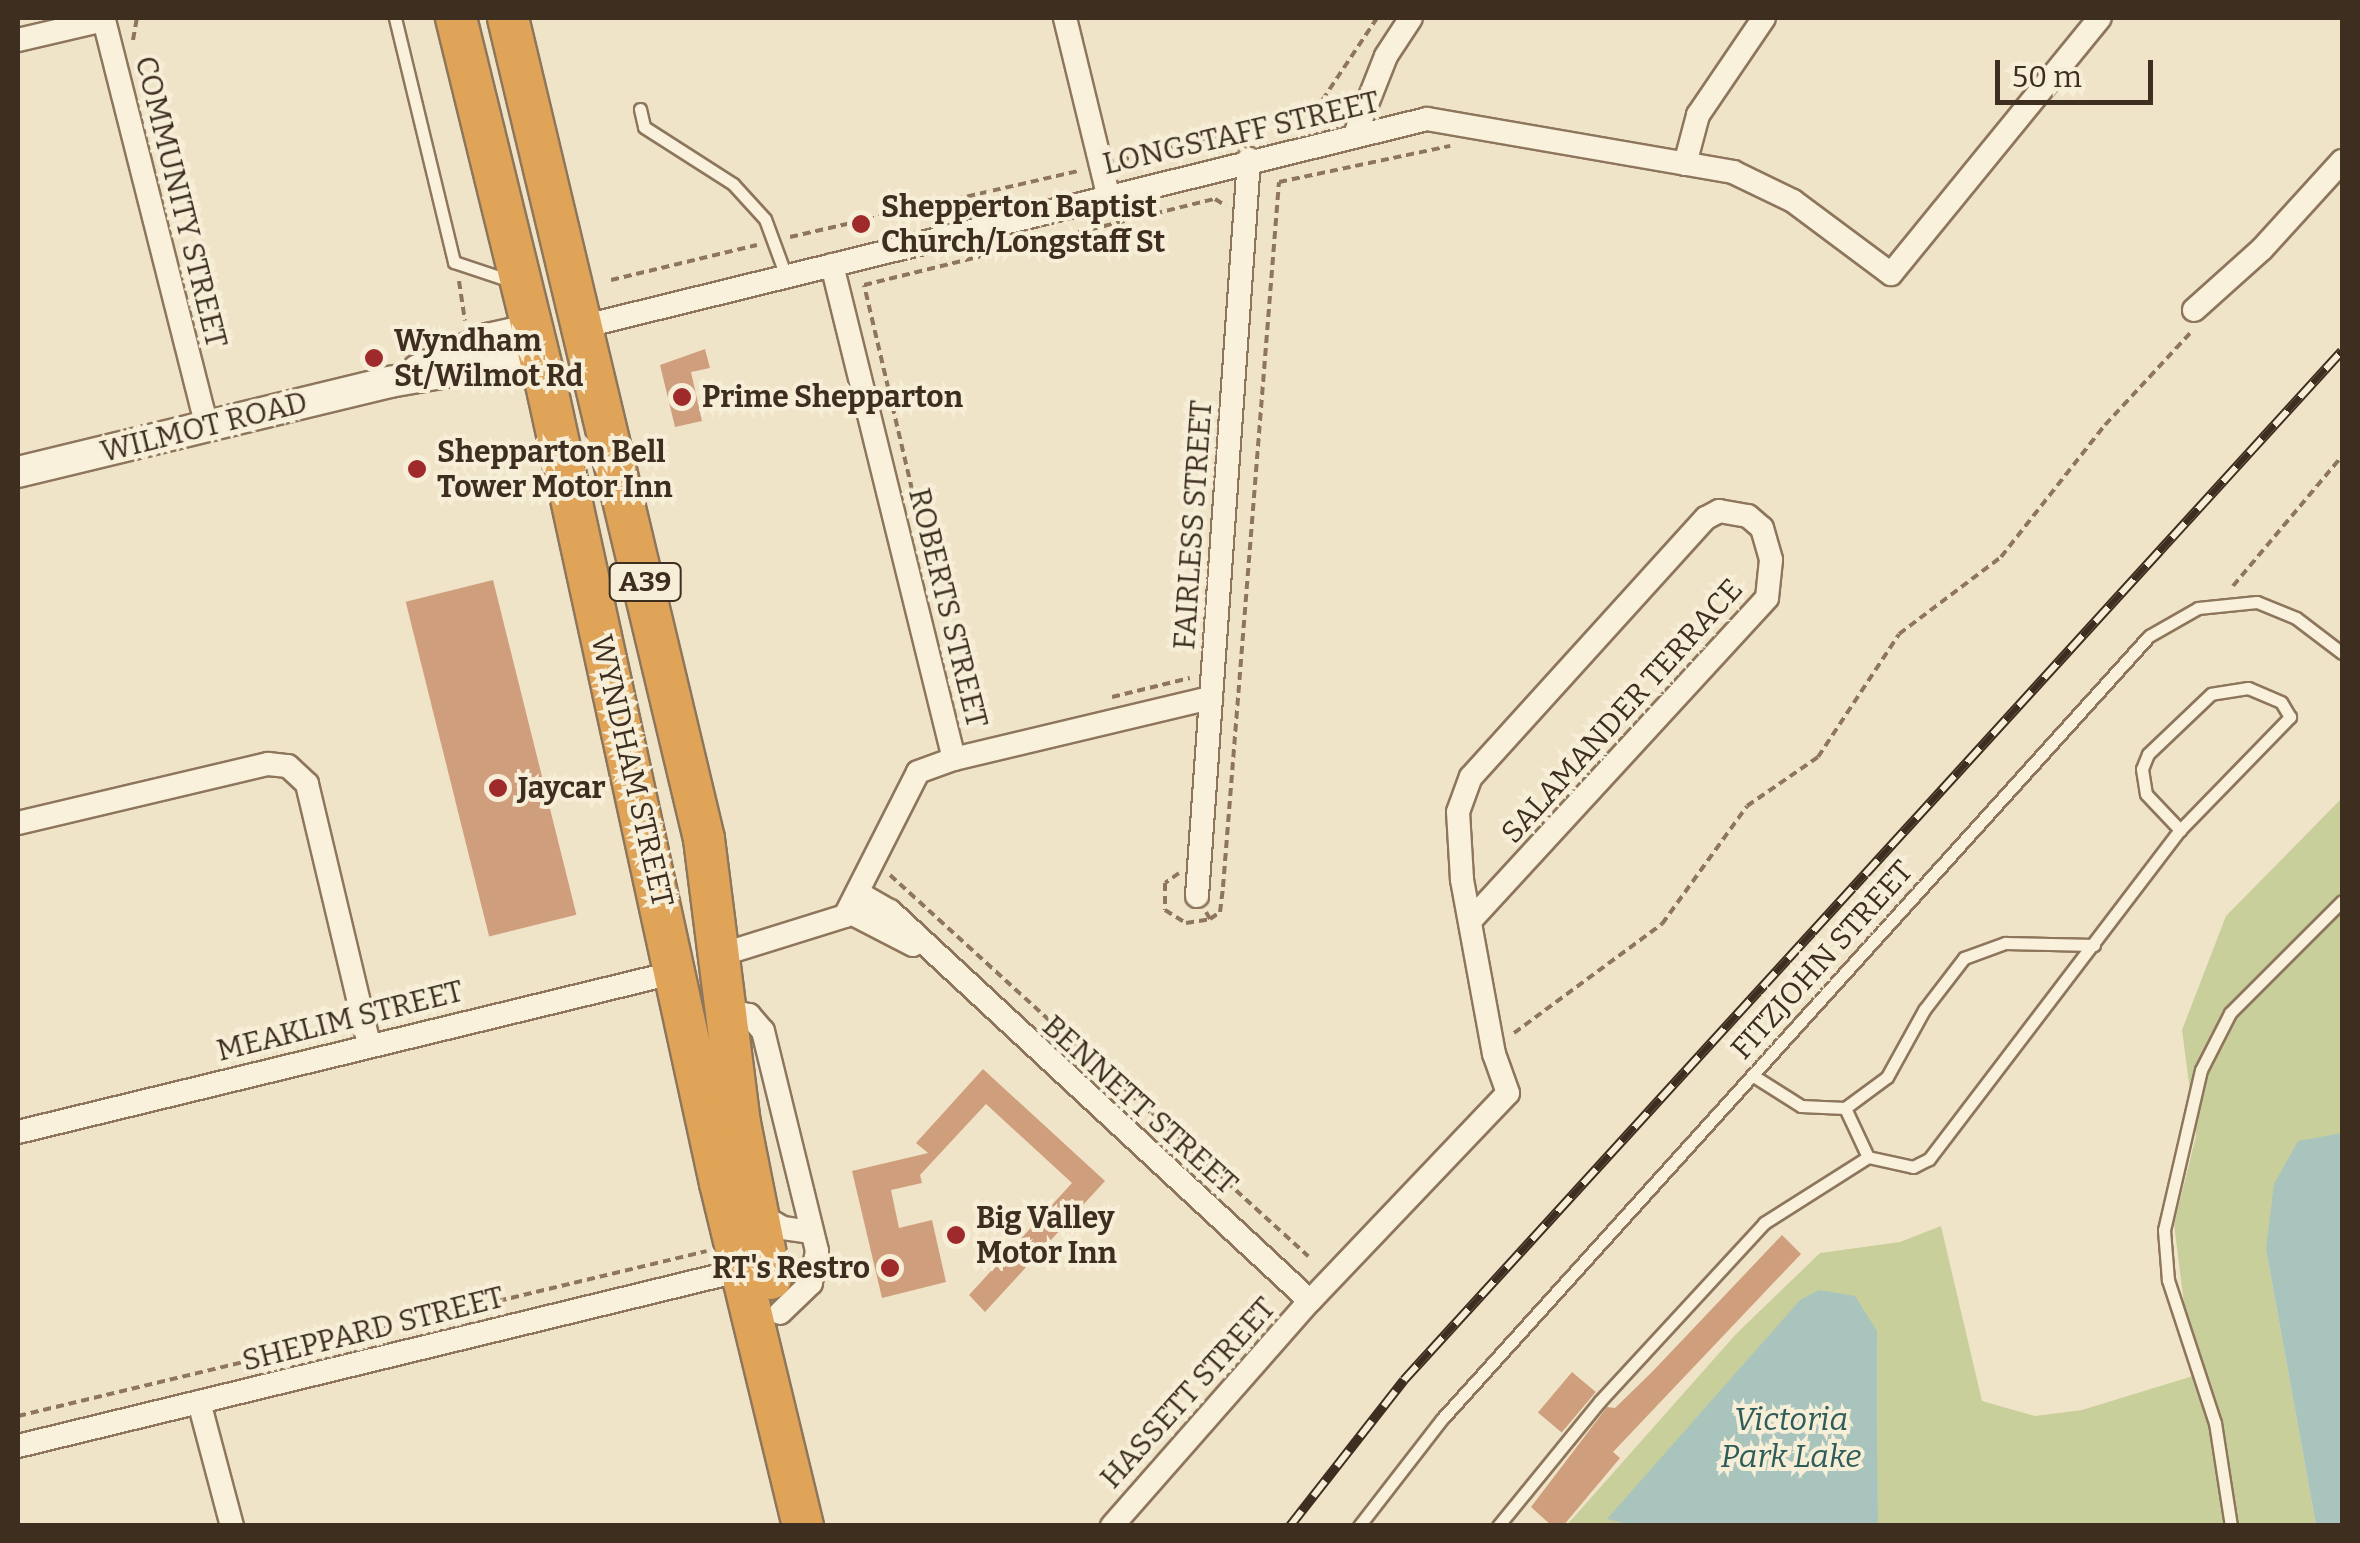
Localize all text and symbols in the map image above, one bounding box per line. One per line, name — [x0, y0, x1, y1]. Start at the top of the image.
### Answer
scale bar — [2000, 40, 2158, 102]
street label: COMMUNITY STREET — [127, 52, 235, 352]
text: 50 m — [2012, 59, 2082, 95]
street label: LONGSTAFF STREET — [1099, 84, 1383, 182]
place label: Shepperton Baptist Church/Longstaff St — [881, 189, 1165, 260]
marker: Shepperton Baptist Church/Longstaff St — [850, 213, 872, 235]
place label: Wyndham St/Wilmot Rd — [394, 323, 583, 394]
marker: Wyndham St/Wilmot Rd — [363, 347, 385, 369]
place label: Prime Shepparton — [702, 379, 963, 415]
street label: WILMOT ROAD — [97, 384, 311, 470]
marker: Prime Shepparton — [671, 386, 693, 408]
street label: FAIRLESS STREET — [1166, 399, 1220, 651]
place label: Shepparton Bell Tower Motor Inn — [437, 434, 673, 504]
marker: Shepparton Bell Tower Motor Inn — [406, 458, 428, 480]
street label: ROBERTS STREET — [901, 484, 995, 732]
road number: A39 — [608, 559, 682, 605]
street label: SALAMANDER TERRACE — [1494, 572, 1750, 850]
street label: WYNDHAM STREET — [583, 632, 681, 910]
place label: Jaycar — [518, 770, 606, 806]
marker: Jaycar — [487, 777, 509, 799]
street label: FITZJOHN STREET — [1724, 853, 1920, 1067]
street label: MEAKLIM STREET — [213, 973, 467, 1069]
street label: BENNETT STREET — [1035, 1008, 1245, 1202]
place label: Big Valley Motor Inn — [976, 1200, 1117, 1270]
marker: Big Valley Motor Inn — [945, 1224, 967, 1246]
place label: RT's Restro — [712, 1250, 870, 1286]
marker: RT's Restro — [879, 1257, 901, 1279]
street label: SHEPPARD STREET — [238, 1279, 508, 1379]
street label: HASSETT STREET — [1093, 1290, 1283, 1496]
water label: Victoria Park Lake — [1721, 1401, 1861, 1476]

